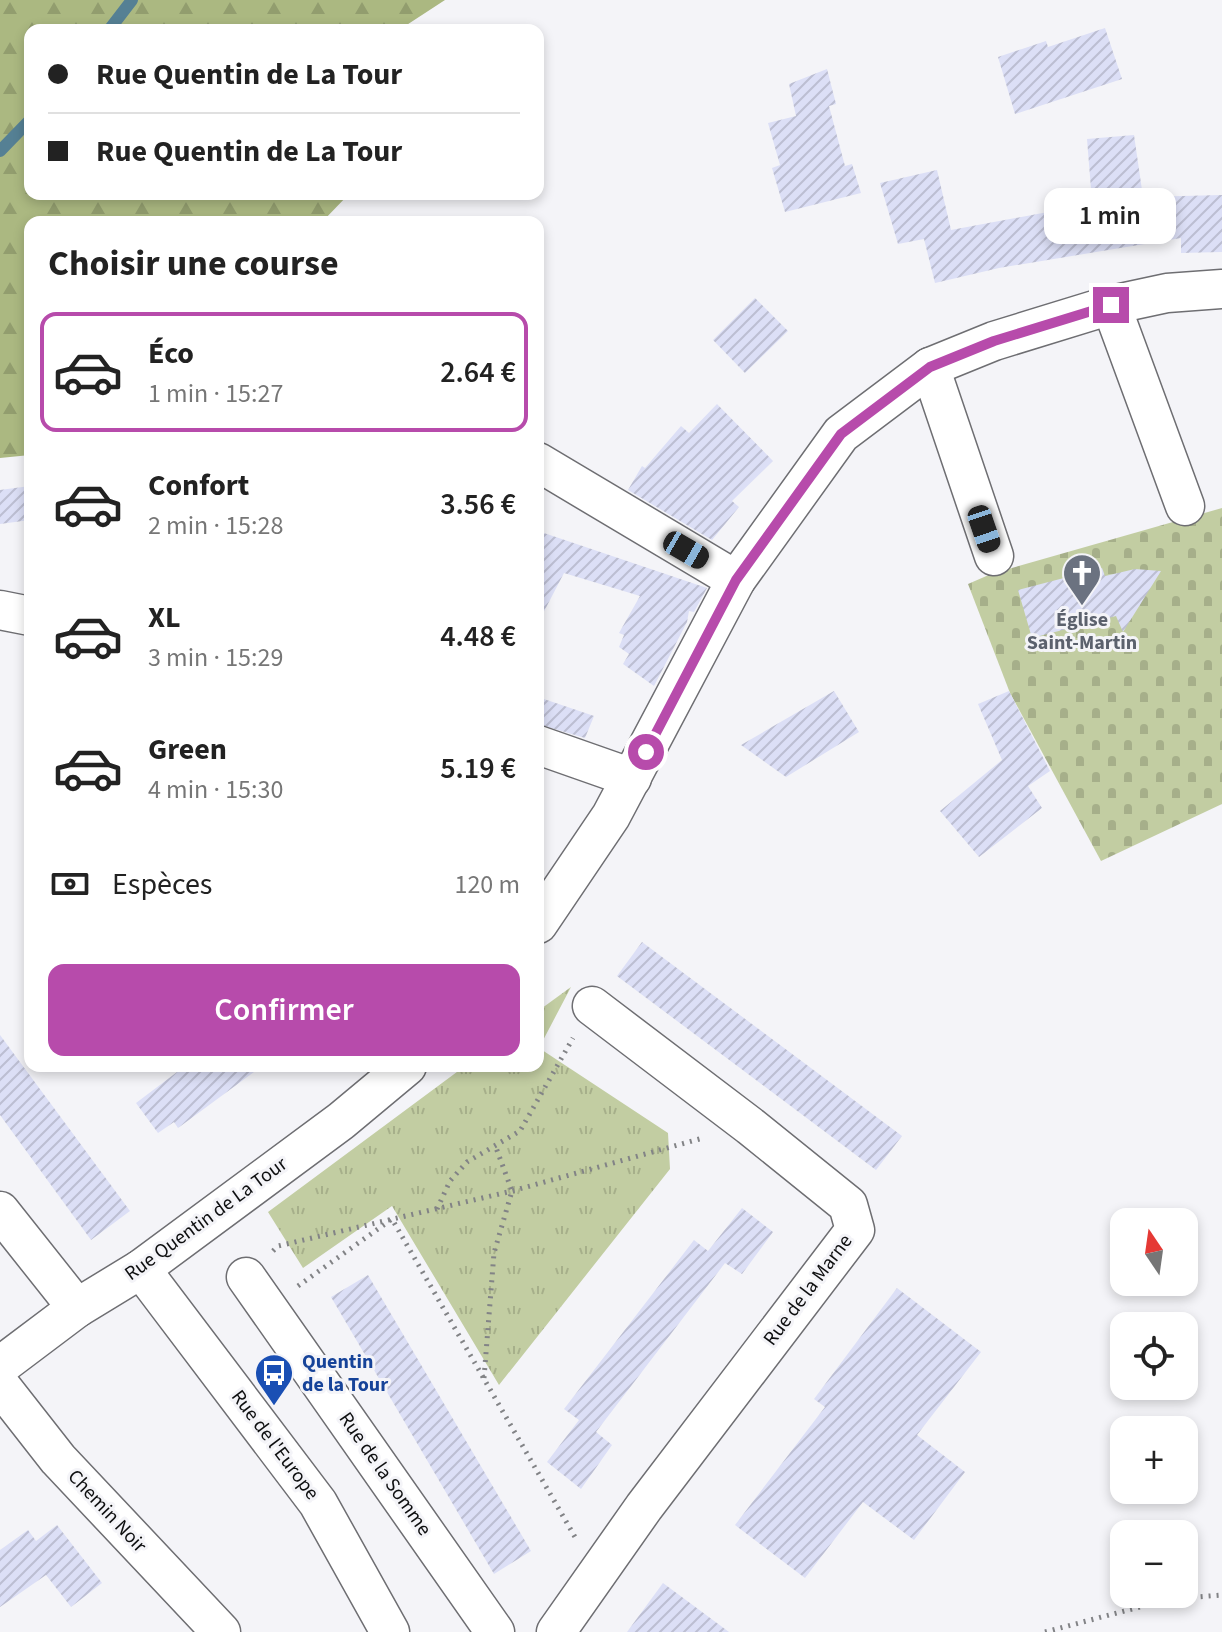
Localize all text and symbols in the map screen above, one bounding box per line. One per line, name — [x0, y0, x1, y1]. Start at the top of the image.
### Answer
text: Rue Quentin de La Tour — [96, 53, 402, 96]
text: Rue Quentin de La Tour — [96, 130, 402, 173]
callout: 1 min — [1045, 189, 1177, 245]
text: 1 min — [1079, 197, 1141, 234]
text: Choisir une course — [48, 238, 339, 289]
route end — [1093, 287, 1129, 323]
text: Éco — [148, 332, 194, 375]
icon: car — [52, 336, 124, 408]
text: 2.64 € — [440, 351, 516, 394]
text: 1 min · 15:27 — [148, 375, 283, 412]
text: Confort — [148, 464, 249, 507]
icon: car — [52, 468, 124, 540]
text: 3.56 € — [440, 483, 516, 526]
car — [965, 502, 1003, 556]
text: 2 min · 15:28 — [148, 507, 283, 544]
car — [659, 528, 713, 572]
church icon: Église Saint-Martin — [1061, 552, 1103, 607]
text: XL — [148, 596, 181, 639]
icon: car — [52, 600, 124, 672]
place label: Église Saint-Martin — [1027, 606, 1137, 657]
text: 4.48 € — [440, 615, 516, 658]
text: 3 min · 15:29 — [148, 639, 283, 676]
text: Green — [148, 728, 227, 771]
icon: car — [52, 732, 124, 804]
route start — [628, 734, 664, 770]
text: 5.19 € — [440, 747, 516, 790]
text: 4 min · 15:30 — [148, 771, 283, 808]
icon: cash — [48, 862, 92, 906]
text: Espèces — [112, 863, 212, 906]
text: 120 m — [454, 866, 520, 903]
button: Confirmer — [48, 964, 520, 1056]
street label: Rue Quentin de La Tour — [119, 1150, 293, 1288]
north arrow — [1110, 1208, 1198, 1296]
map controls — [1110, 1208, 1198, 1608]
street label: Rue de la Marne — [757, 1228, 859, 1351]
button: locate — [1110, 1312, 1198, 1400]
place label: Quentin de la Tour — [302, 1348, 388, 1399]
bus stop icon: Quentin de la Tour — [253, 1352, 295, 1407]
street label: Rue de l'Europe — [224, 1384, 326, 1506]
street label: Rue de la Somme — [332, 1407, 438, 1541]
button: + — [1110, 1416, 1198, 1504]
street label: Chemin Noir — [61, 1463, 153, 1559]
button: − — [1110, 1520, 1198, 1608]

